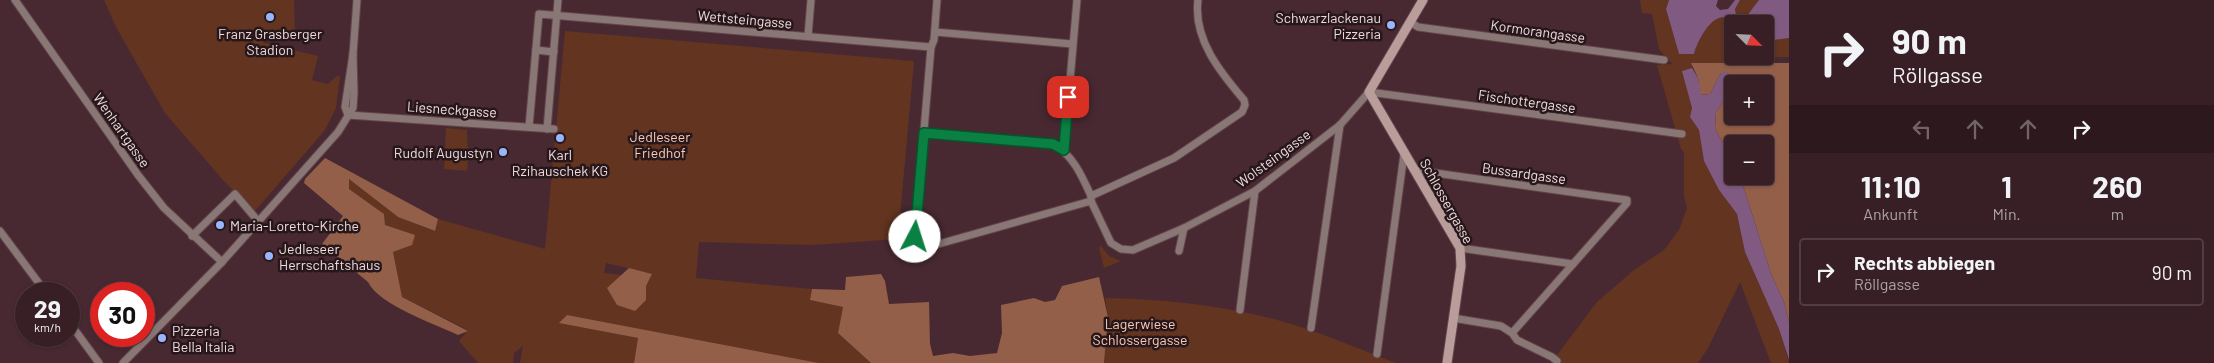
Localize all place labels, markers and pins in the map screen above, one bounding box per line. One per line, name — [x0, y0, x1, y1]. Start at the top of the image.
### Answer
place label: Schwarzlackenau Pizzeria — [1276, 9, 1381, 42]
marker: Franz Grasberger Stadion — [264, 11, 276, 23]
marker: Schwarzlackenau Pizzeria — [1385, 19, 1397, 31]
place label: Franz Grasberger Stadion — [218, 25, 322, 58]
pin — [1047, 76, 1089, 118]
marker: Karl Rzihauschek KG — [554, 132, 566, 144]
place label: Rudolf Augustyn — [394, 144, 493, 161]
marker: Rudolf Augustyn — [497, 146, 509, 158]
place label: Karl Rzihauschek KG — [512, 146, 608, 179]
place label: Maria-Loretto-Kirche — [230, 217, 359, 234]
marker: Maria-Loretto-Kirche — [214, 219, 226, 231]
place label: Jedleseer Herrschaftshaus — [279, 240, 380, 273]
marker: Jedleseer Herrschaftshaus — [263, 250, 275, 262]
place label: Pizzeria Bella Italia — [172, 322, 234, 355]
marker: Pizzeria Bella Italia — [156, 332, 168, 344]

